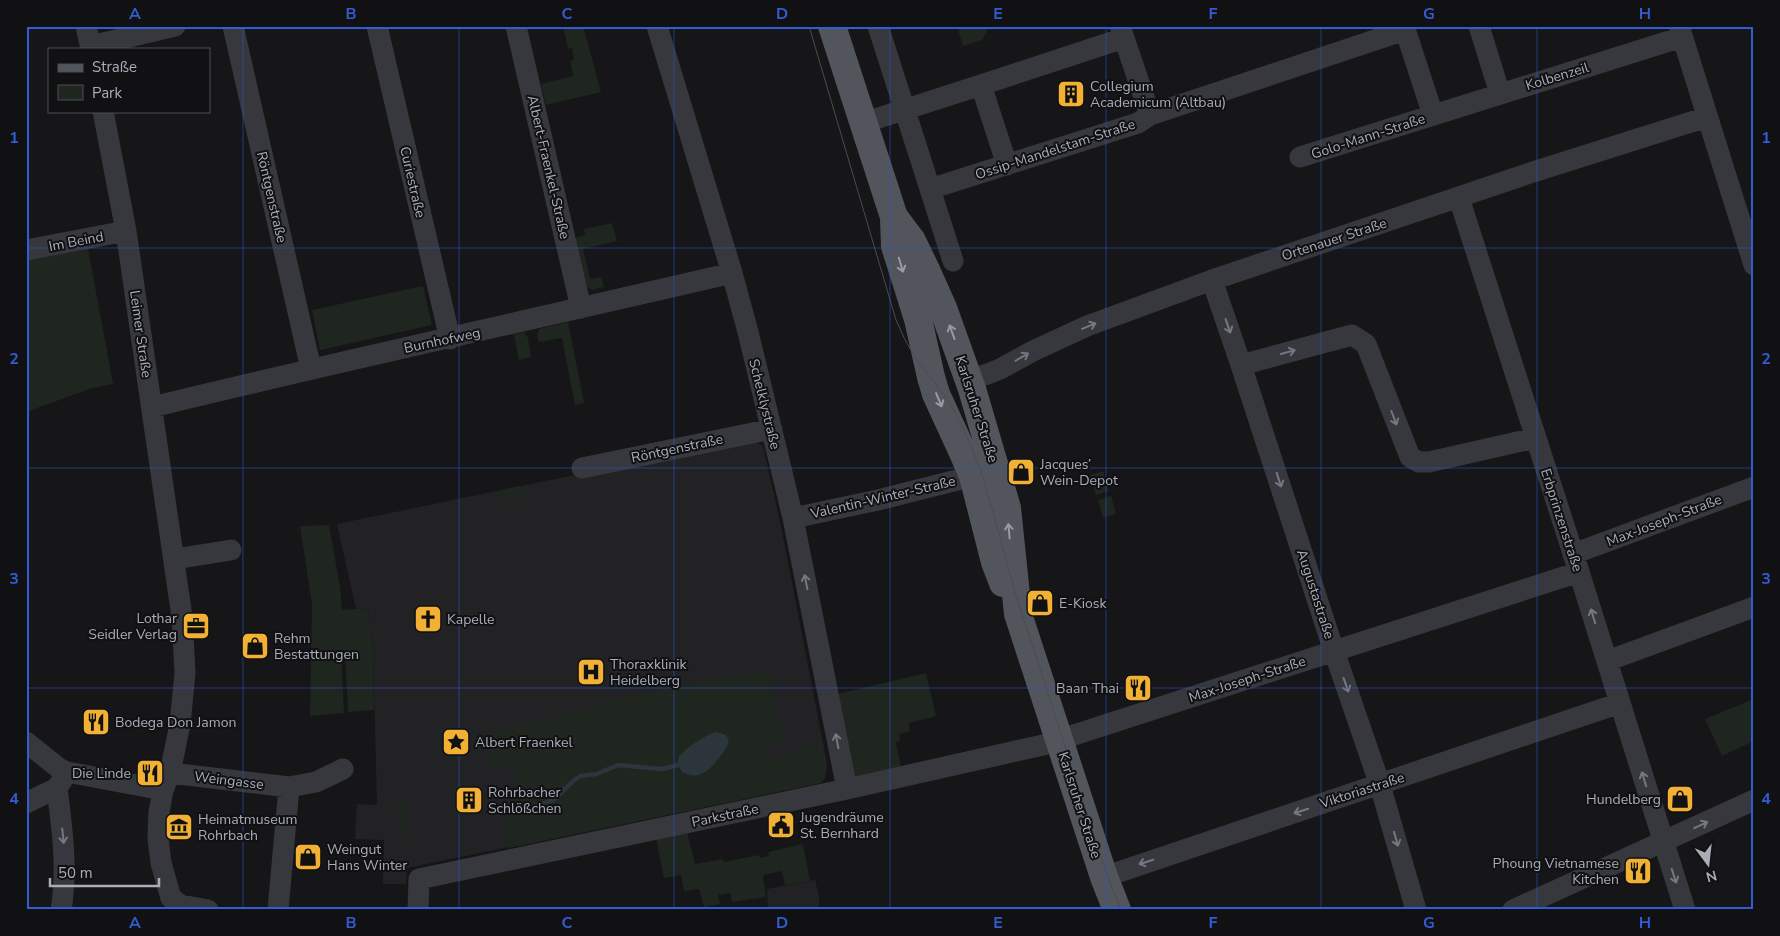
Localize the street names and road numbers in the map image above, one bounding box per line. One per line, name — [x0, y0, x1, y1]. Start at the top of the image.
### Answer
street label: Kolbenzeil — [1523, 58, 1592, 95]
street label: Albert-Fraenkel-Straße — [523, 93, 574, 241]
street label: Golo-Mann-Straße — [1309, 109, 1428, 164]
street label: Ossip-Mandelstam-Straße — [973, 115, 1138, 184]
street label: Curiestraße — [395, 145, 430, 220]
street label: Röntgenstraße — [252, 149, 291, 245]
street label: Ortenauer Straße — [1279, 214, 1389, 265]
street label: Im Beind — [47, 227, 105, 256]
street label: Leimer Straße — [125, 289, 156, 379]
street label: Burnhofweg — [402, 323, 482, 358]
street label: Karlsruher Straße — [950, 354, 1003, 465]
street label: Schelklystraße — [744, 357, 785, 451]
street label: Röntgenstraße — [629, 429, 725, 467]
street label: Erbprinzenstraße — [1536, 466, 1587, 574]
street label: Valentin-Winter-Straße — [808, 472, 957, 524]
street label: Max-Joseph-Straße — [1604, 490, 1725, 551]
street label: Augustastraße — [1292, 547, 1339, 641]
street label: Max-Joseph-Straße — [1186, 652, 1308, 707]
street label: Karlsruher Straße — [1053, 750, 1106, 861]
street label: Weingasse — [193, 767, 265, 794]
street label: Viktoriastraße — [1316, 768, 1407, 813]
street label: Parkstraße — [690, 799, 760, 832]

